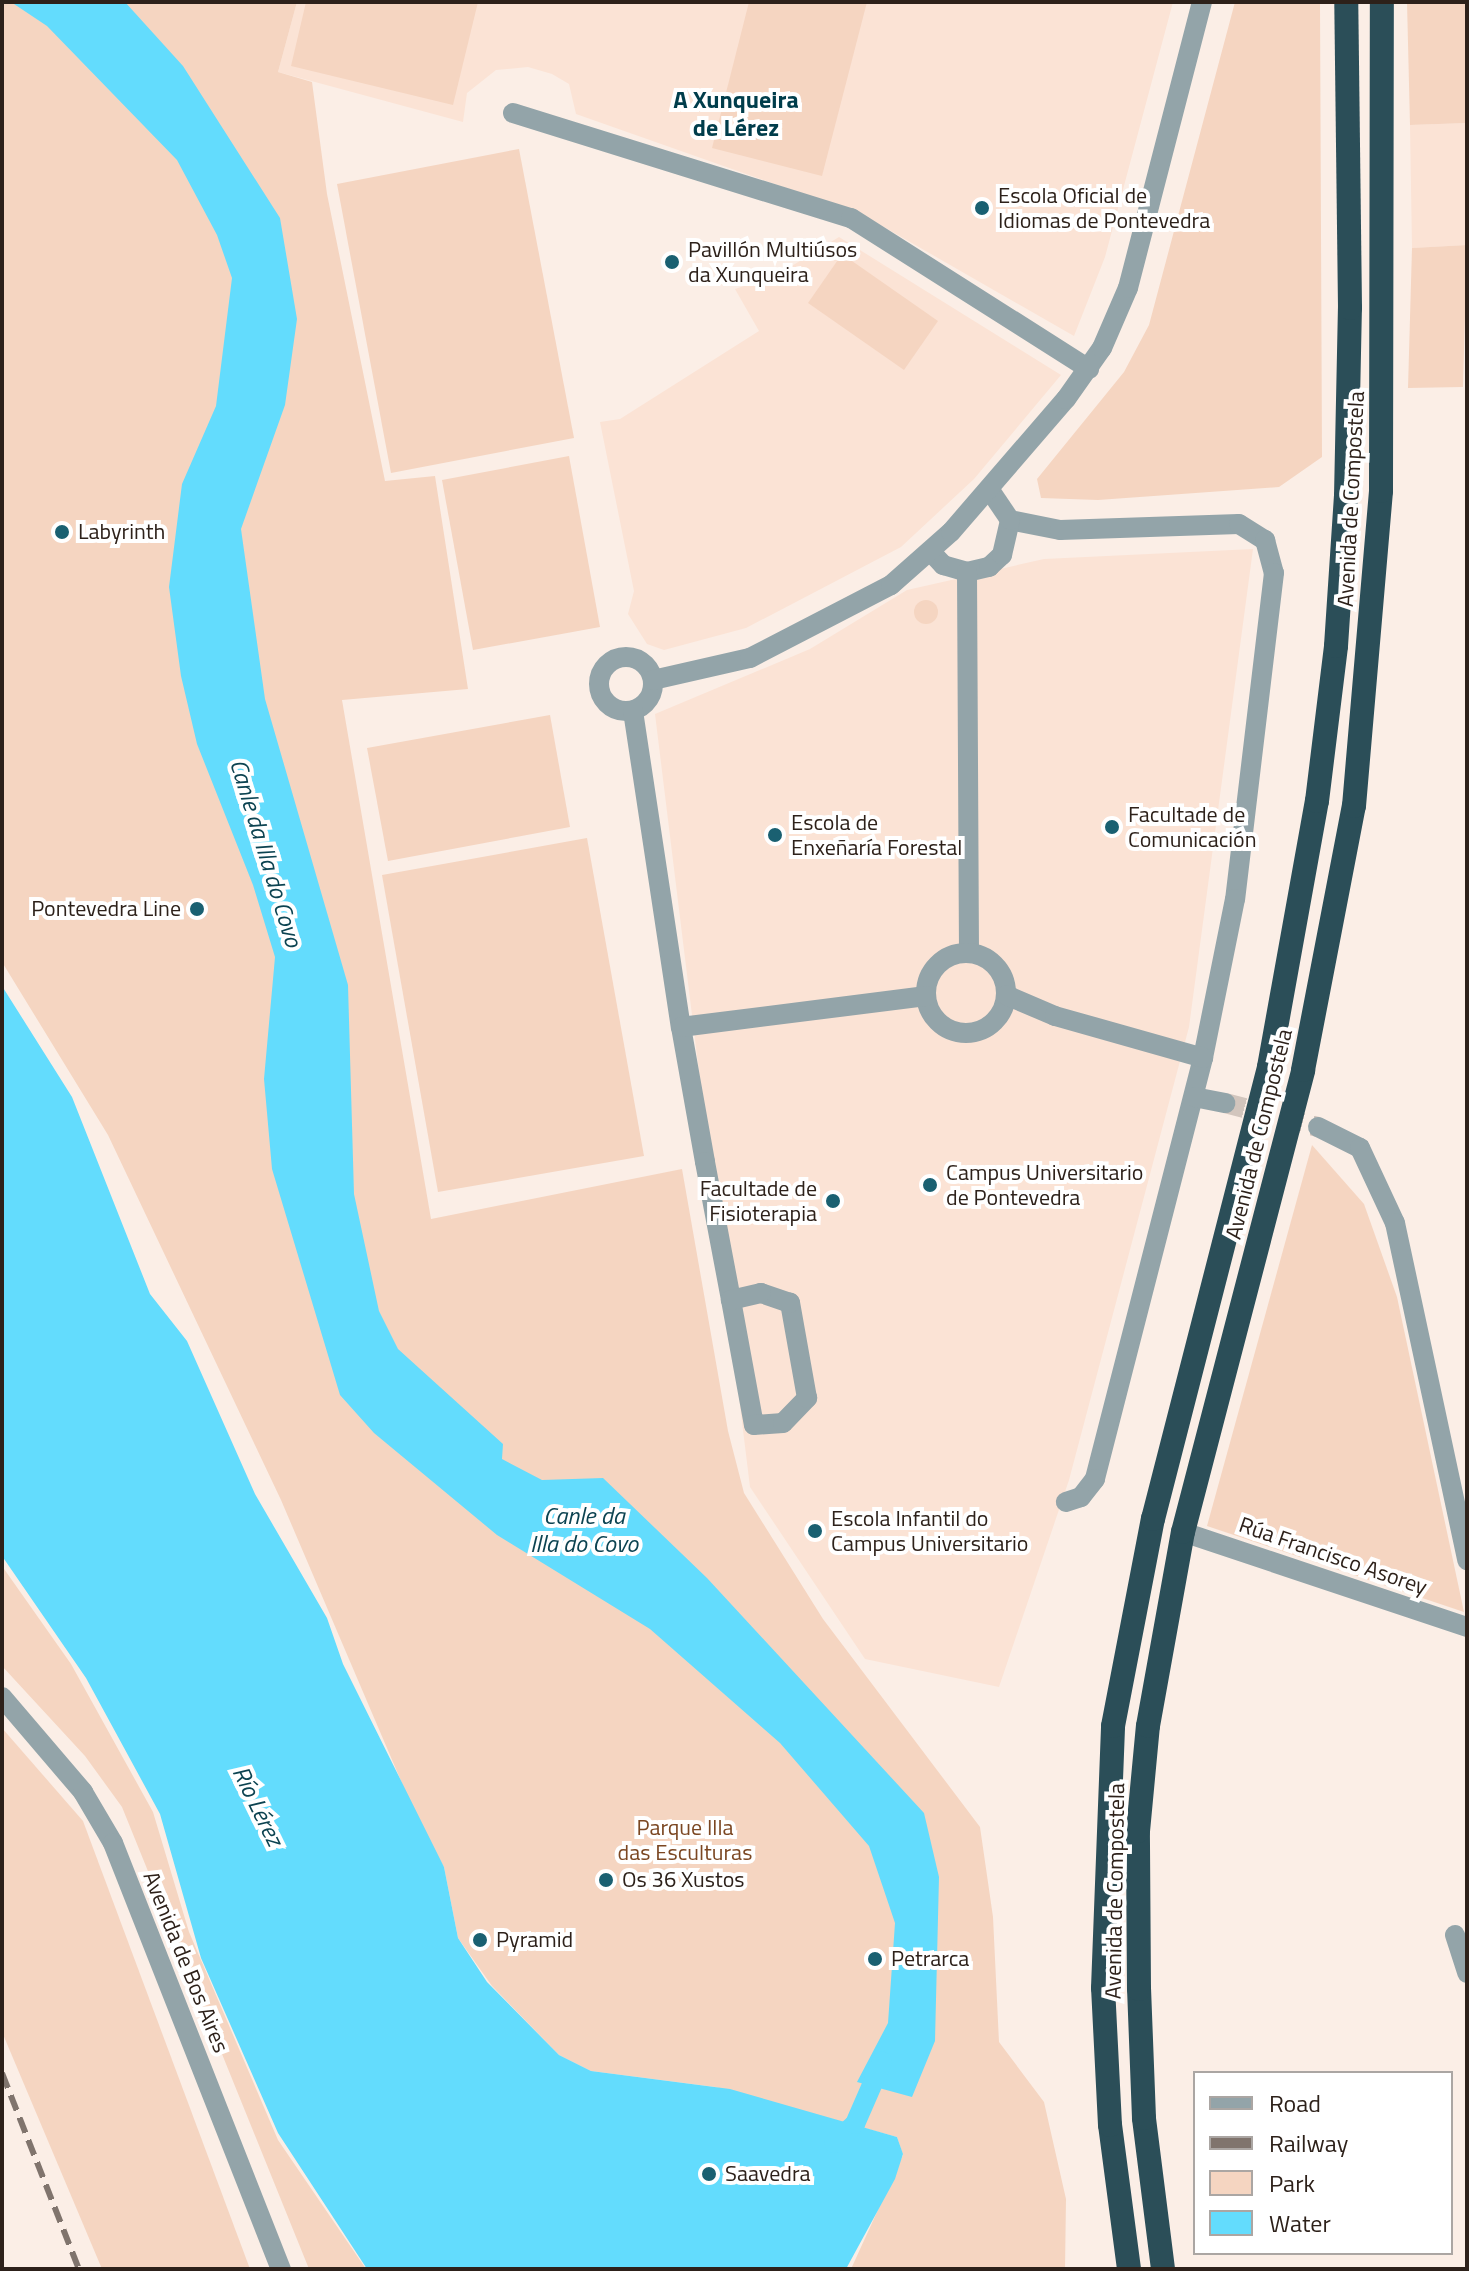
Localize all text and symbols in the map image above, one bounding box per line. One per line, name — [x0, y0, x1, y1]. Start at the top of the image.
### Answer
district label: A Xunqueira de Lérez — [673, 86, 799, 142]
place label: Escola Oficial de Idiomas de Pontevedra — [998, 182, 1210, 234]
marker: Escola Oficial de Idiomas de Pontevedra — [973, 199, 991, 217]
place label: Pavillón Multiúsos da Xunqueira — [688, 236, 857, 288]
marker: Pavillón Multiúsos da Xunqueira — [663, 253, 681, 271]
street label: Avenida de Compostela — [1332, 390, 1370, 608]
place label: Labyrinth — [78, 519, 165, 545]
marker: Labyrinth — [53, 523, 71, 541]
water label: Canle da Illa do Covo — [224, 756, 308, 950]
place label: Facultade de Comunicación — [1128, 801, 1257, 852]
place label: Escola de Enxeñaría Forestal — [791, 809, 962, 860]
marker: Facultade de Comunicación — [1103, 818, 1121, 836]
marker: Escola de Enxeñaría Forestal — [766, 826, 784, 844]
place label: Pontevedra Line — [31, 896, 181, 922]
marker: Pontevedra Line — [188, 900, 206, 918]
street label: Avenida de Compostela — [1220, 1026, 1298, 1242]
place label: Campus Universitario de Pontevedra — [946, 1159, 1143, 1210]
place label: Facultade de Fisioterapia — [700, 1175, 817, 1226]
marker: Campus Universitario de Pontevedra — [921, 1176, 939, 1194]
marker: Facultade de Fisioterapia — [824, 1192, 842, 1210]
water label: Canle da Illa do Covo — [530, 1502, 638, 1558]
place label: Escola Infantil do Campus Universitario — [831, 1505, 1028, 1556]
street label: Rúa Francisco Asorey — [1236, 1511, 1430, 1601]
marker: Escola Infantil do Campus Universitario — [806, 1522, 824, 1540]
water label: Río Lérez — [226, 1761, 290, 1851]
street label: Avenida de Compostela — [1100, 1783, 1130, 1999]
park label: Parque Illa das Esculturas — [618, 1814, 752, 1866]
place label: Os 36 Xustos — [622, 1867, 744, 1893]
street label: Avenida de Bos Aires — [138, 1868, 234, 2056]
marker: Os 36 Xustos — [597, 1871, 615, 1889]
place label: Pyramid — [496, 1927, 573, 1953]
marker: Pyramid — [471, 1931, 489, 1949]
place label: Petrarca — [891, 1946, 969, 1972]
marker: Petrarca — [866, 1950, 884, 1968]
legend — [1193, 2071, 1453, 2255]
text: Road — [1269, 2085, 1321, 2121]
text: Railway — [1269, 2125, 1348, 2161]
place label: Saavedra — [725, 2161, 811, 2187]
marker: Saavedra — [700, 2165, 718, 2183]
text: Park — [1269, 2165, 1315, 2201]
text: Water — [1269, 2205, 1331, 2241]

